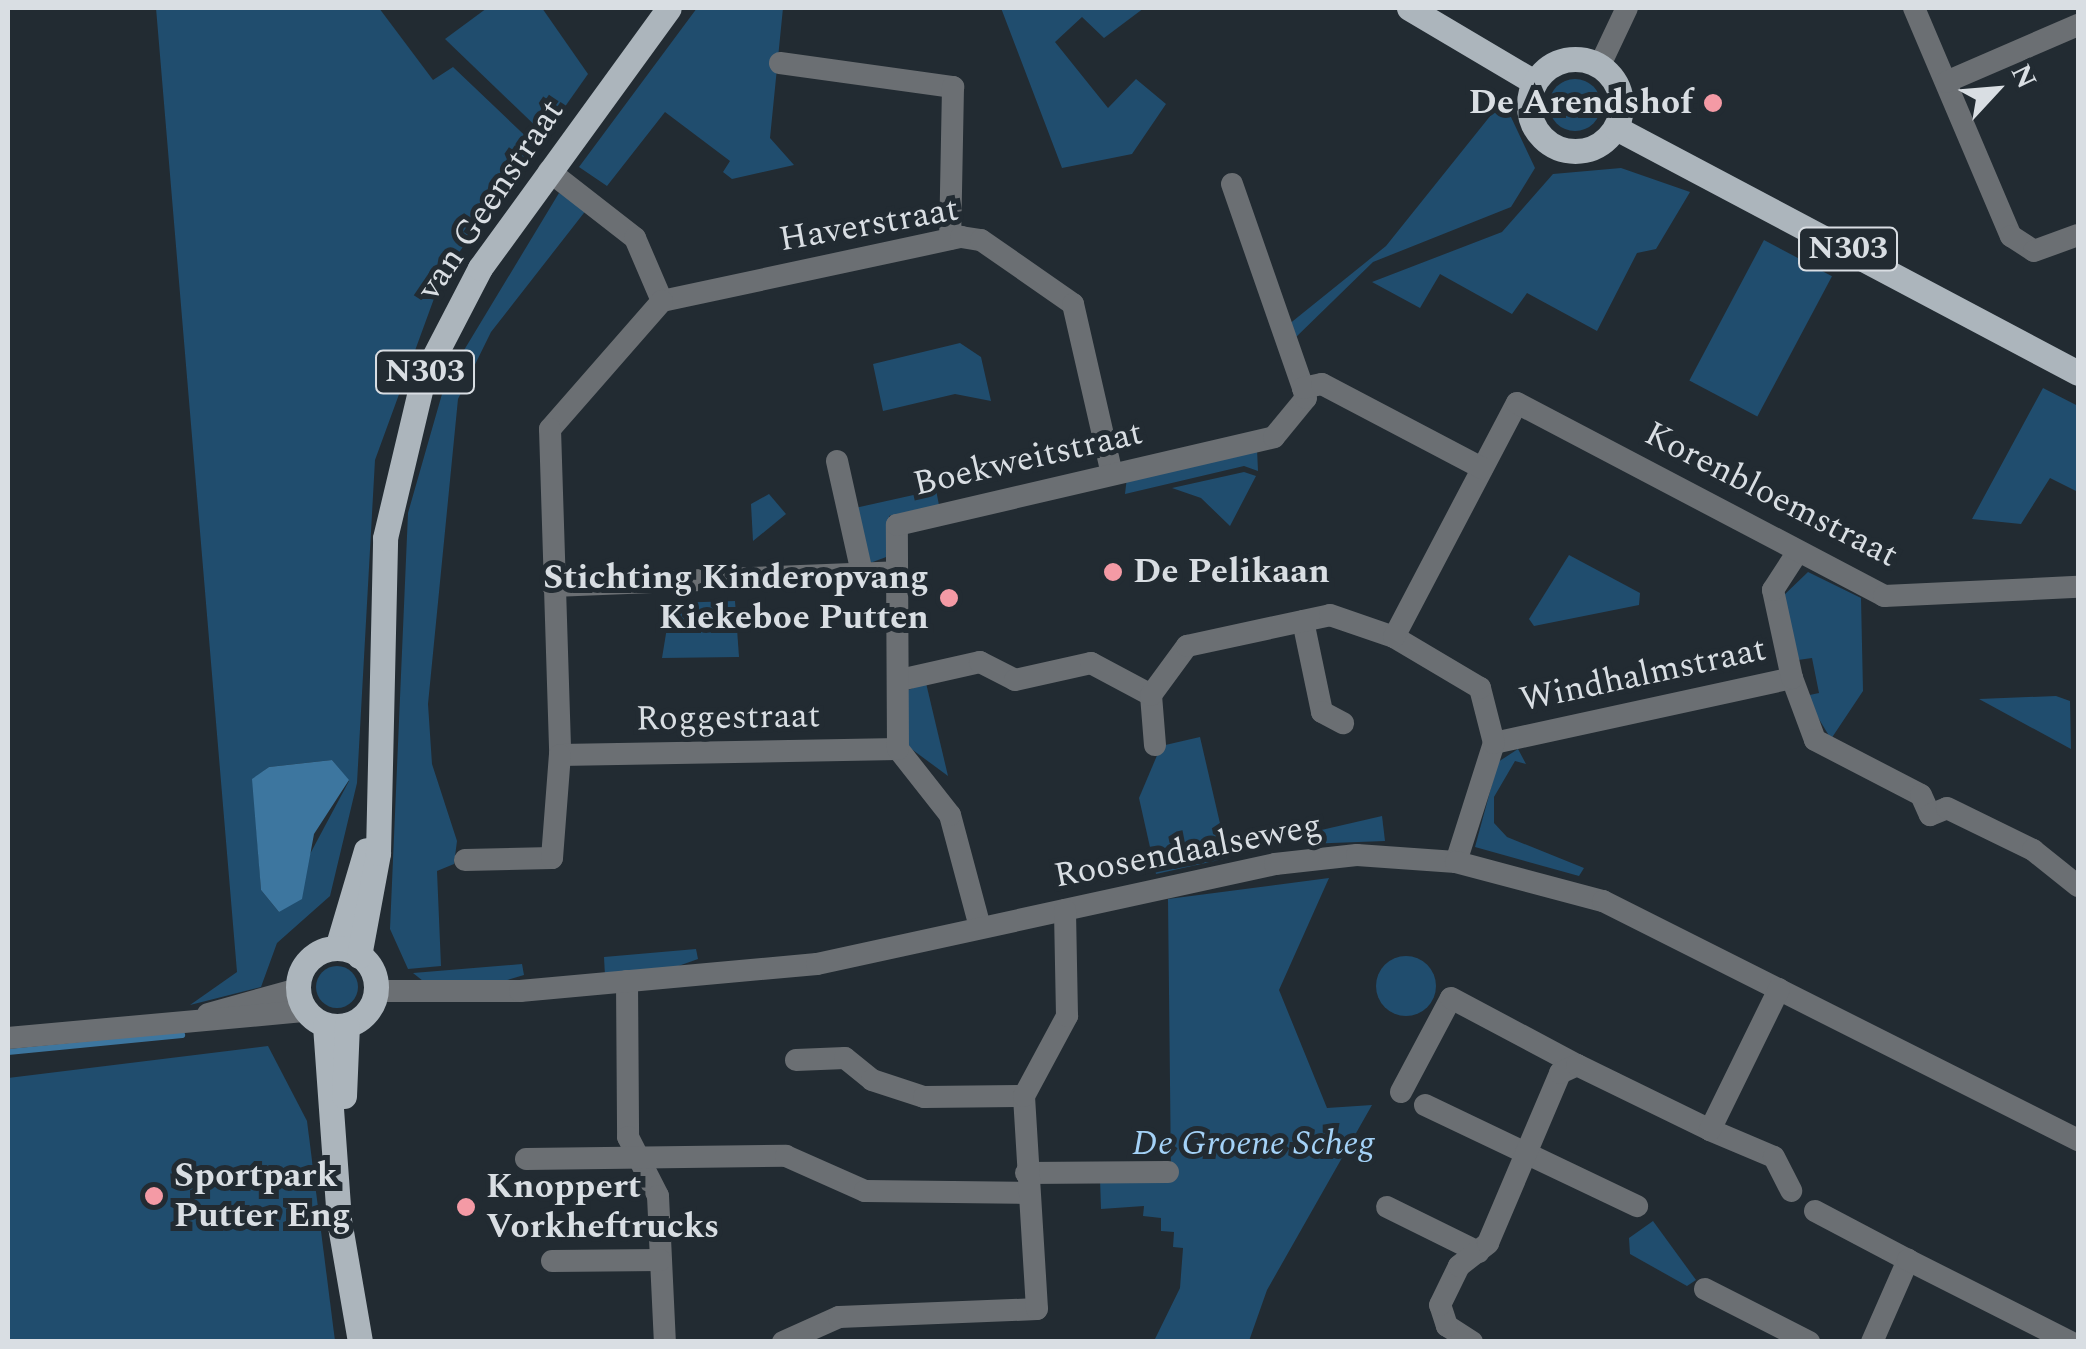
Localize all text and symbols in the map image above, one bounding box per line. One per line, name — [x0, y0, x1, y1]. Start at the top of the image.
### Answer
north arrow — [1946, 40, 2046, 140]
text: N — [1999, 57, 2048, 96]
place label: De Arendshof — [1468, 82, 1693, 124]
street label: van Geenstraat — [409, 92, 573, 308]
marker: De Arendshof — [1702, 92, 1724, 114]
street label: Haverstraat — [776, 189, 962, 261]
road number: N303 — [1798, 222, 1898, 276]
road number: N303 — [375, 345, 475, 399]
street label: Boekweitstraat — [909, 412, 1147, 506]
street label: Korenbloemstraat — [1637, 413, 1905, 577]
place label: De Pelikaan — [1133, 551, 1330, 593]
place label: Stichting Kinderopvang Kiekeboe Putten — [543, 557, 929, 639]
marker: De Pelikaan — [1102, 561, 1124, 583]
marker: Stichting Kinderopvang Kiekeboe Putten — [938, 587, 960, 609]
street label: Windhalmstraat — [1516, 628, 1770, 722]
street label: Roggestraat — [635, 695, 821, 741]
street label: Roosendaalseweg — [1051, 804, 1325, 898]
park label: De Groene Scheg — [1132, 1123, 1374, 1165]
place label: Sportpark Putter Eng — [174, 1155, 351, 1237]
place label: Knoppert Vorkheftrucks — [486, 1166, 719, 1248]
marker: Sportpark Putter Eng — [143, 1185, 165, 1207]
marker: Knoppert Vorkheftrucks — [455, 1196, 477, 1218]

